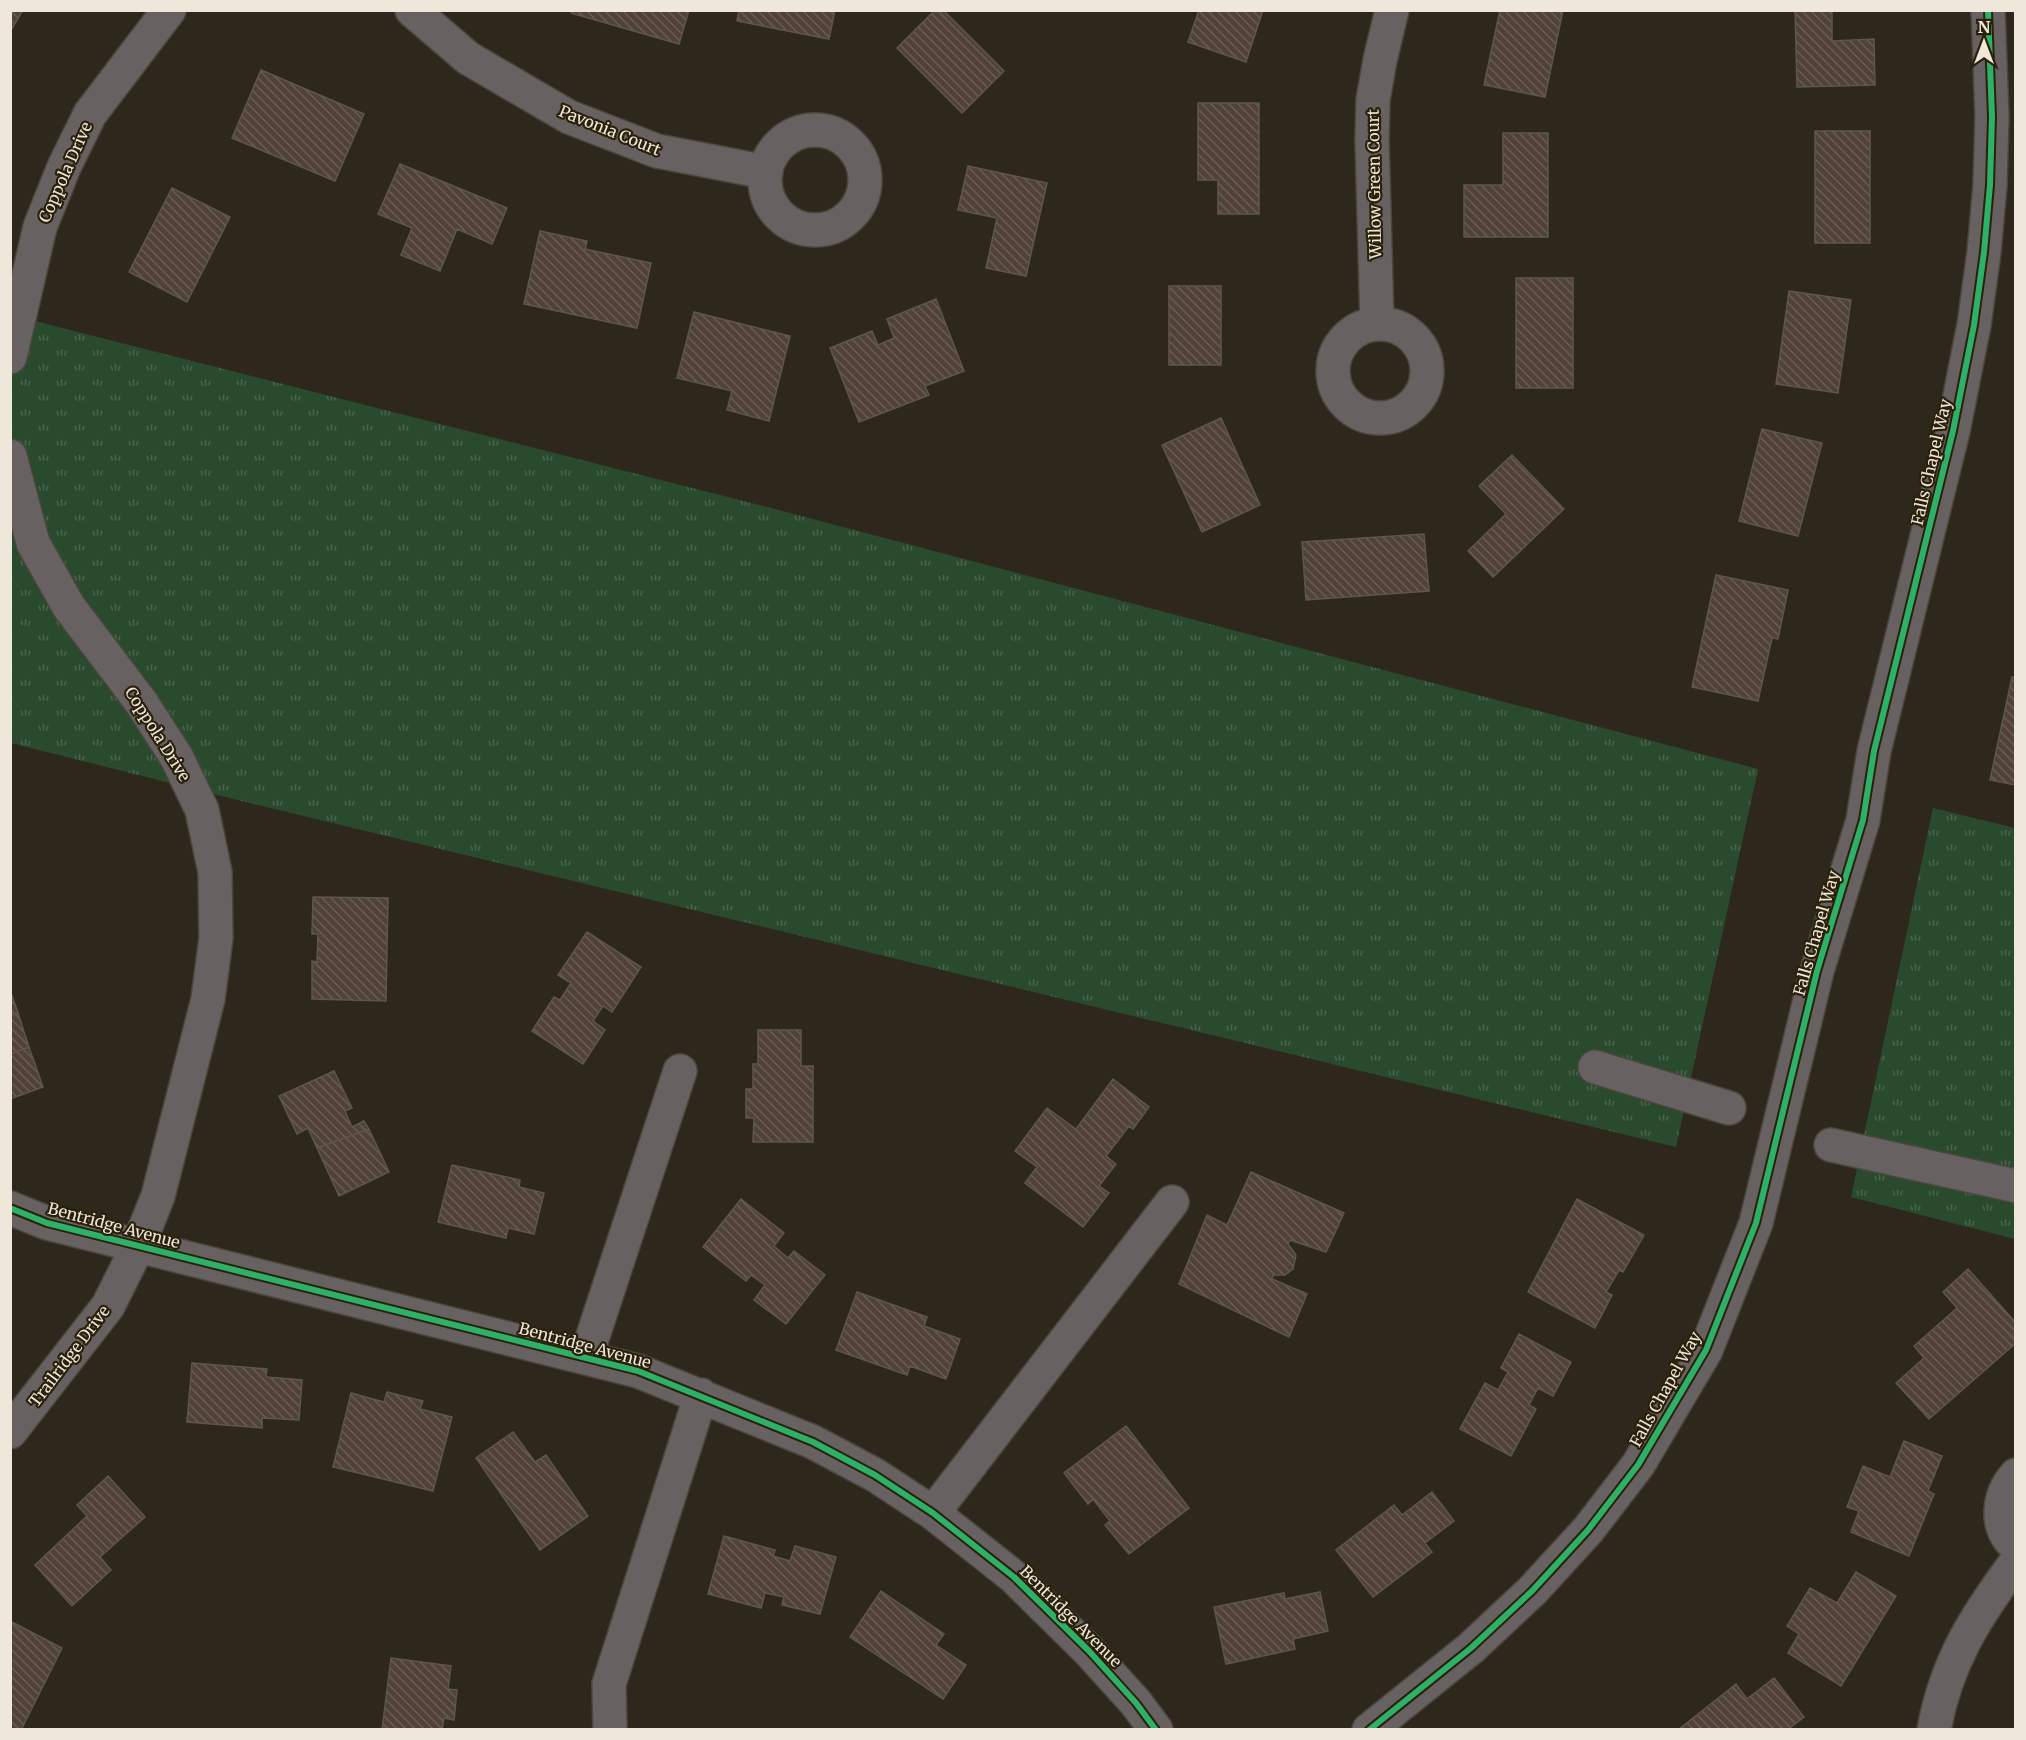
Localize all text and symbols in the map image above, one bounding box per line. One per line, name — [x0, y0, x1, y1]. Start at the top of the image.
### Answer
north arrow — [1954, 12, 2014, 72]
text: N — [1978, 17, 1991, 37]
street label: Pavonia Court — [556, 101, 664, 160]
street label: Willow Green Court — [1363, 108, 1385, 260]
street label: Coppola Drive — [34, 119, 96, 225]
street label: Falls Chapel Way — [1907, 396, 1955, 527]
street label: Coppola Drive — [121, 683, 195, 785]
street label: Falls Chapel Way — [1789, 868, 1844, 998]
street label: Bentridge Avenue — [46, 1198, 182, 1252]
street label: Trailridge Drive — [24, 1301, 114, 1411]
street label: Bentridge Avenue — [517, 1318, 653, 1372]
street label: Falls Chapel Way — [1625, 1327, 1705, 1450]
street label: Bentridge Avenue — [1016, 1561, 1126, 1671]

